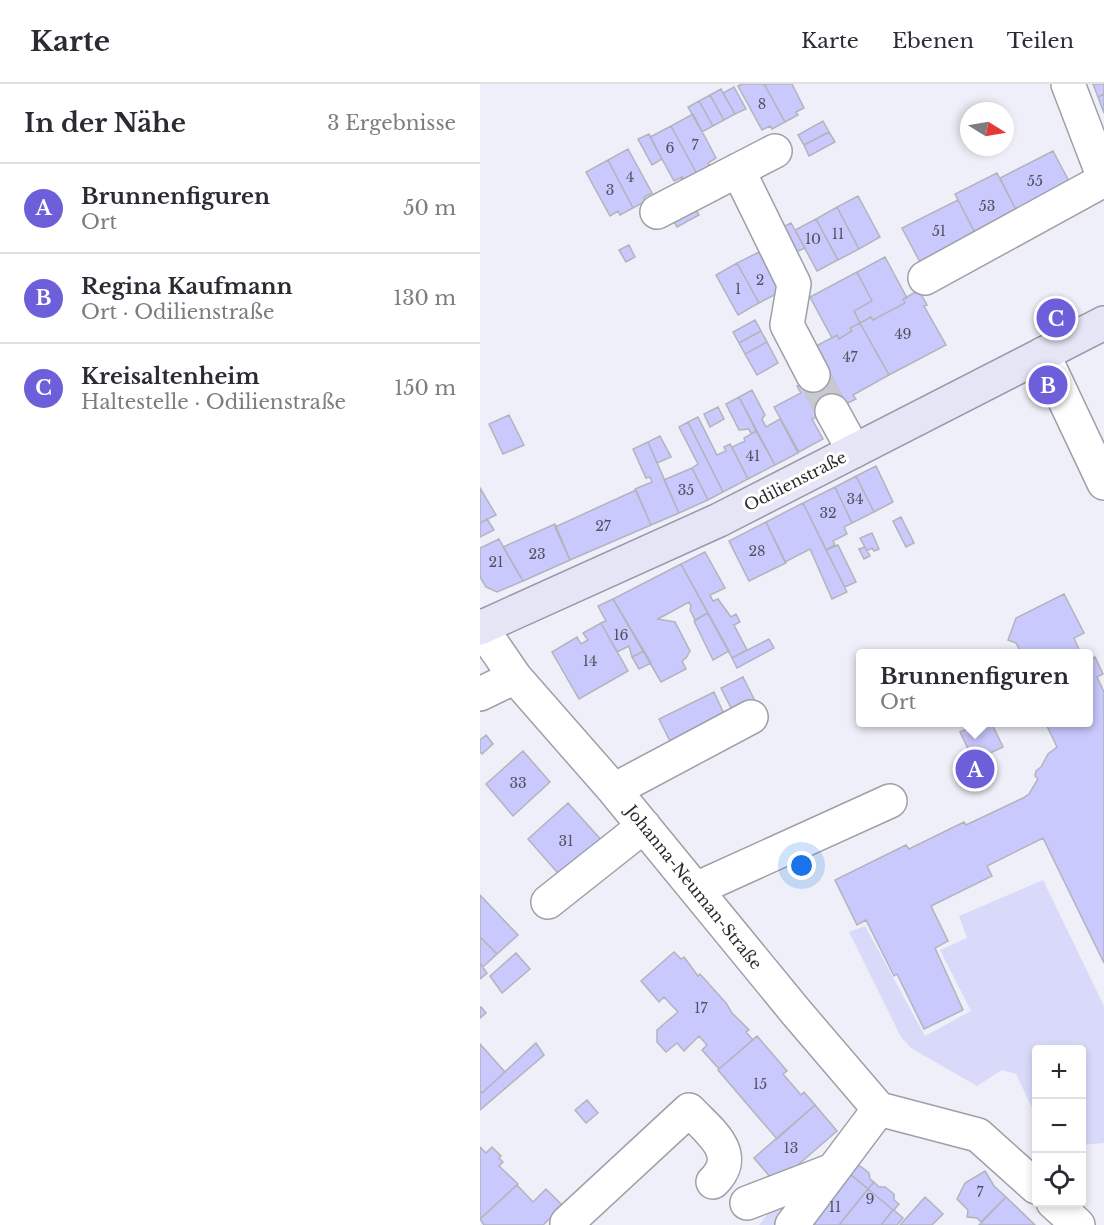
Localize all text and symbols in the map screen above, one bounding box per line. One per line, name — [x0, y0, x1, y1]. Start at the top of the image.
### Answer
text: Karte — [30, 24, 110, 59]
text: Karte — [801, 28, 859, 54]
text: Ebenen — [892, 28, 974, 54]
text: Teilen — [1007, 28, 1074, 54]
house number: 8 — [758, 95, 766, 113]
north arrow — [960, 102, 1014, 156]
text: In der Nähe — [24, 107, 186, 139]
text: 3 Ergebnisse — [327, 111, 456, 135]
house number: 7 — [691, 136, 699, 154]
house number: 6 — [665, 139, 675, 157]
house number: 4 — [626, 168, 634, 186]
house number: 55 — [1027, 172, 1043, 190]
house number: 3 — [606, 181, 614, 199]
text: Brunnenfiguren — [81, 183, 270, 210]
text: A — [35, 196, 52, 220]
text: 50 m — [403, 196, 456, 220]
house number: 53 — [979, 197, 995, 215]
text: Ort — [81, 210, 117, 234]
house number: 51 — [932, 222, 946, 240]
house number: 11 — [832, 225, 844, 243]
house number: 10 — [805, 230, 821, 248]
house number: 2 — [756, 271, 764, 289]
text: Regina Kaufmann — [81, 273, 293, 300]
house number: 1 — [735, 280, 741, 298]
text: B — [36, 286, 51, 310]
text: 130 m — [393, 286, 456, 310]
pin: C — [1036, 296, 1076, 340]
text: Ort · Odilienstraße — [81, 300, 274, 324]
house number: 49 — [894, 325, 912, 343]
house number: 47 — [842, 348, 859, 366]
pin: B — [1028, 362, 1068, 408]
text: Kreisaltenheim — [81, 363, 260, 390]
text: C — [35, 376, 52, 400]
text: 150 m — [394, 376, 456, 400]
text: Haltestelle · Odilienstraße — [81, 390, 346, 414]
street label: Odilienstraße — [740, 447, 850, 515]
house number: 41 — [746, 447, 760, 465]
house number: 35 — [678, 481, 694, 499]
house number: 34 — [847, 490, 863, 508]
house number: 32 — [819, 504, 837, 522]
house number: 27 — [595, 517, 612, 535]
house number: 28 — [748, 542, 766, 560]
house number: 23 — [528, 545, 546, 563]
house number: 21 — [489, 553, 503, 571]
house number: 16 — [613, 626, 629, 644]
popup — [856, 649, 1093, 727]
house number: 14 — [583, 652, 597, 670]
text: Brunnenfiguren — [880, 663, 1069, 690]
text: Ort — [880, 690, 916, 714]
pin: A — [956, 746, 994, 792]
house number: 33 — [509, 774, 527, 792]
street label: Johanna-Neuman-Straße — [620, 799, 766, 973]
house number: 31 — [559, 832, 573, 850]
your location — [787, 851, 816, 880]
house number: 17 — [694, 999, 709, 1017]
map controls — [1032, 1045, 1086, 1207]
button: + — [1032, 1045, 1086, 1099]
house number: 15 — [753, 1075, 767, 1093]
button: − — [1032, 1099, 1086, 1153]
house number: 13 — [784, 1139, 798, 1157]
button: locate — [1032, 1153, 1086, 1207]
house number: 7 — [976, 1183, 984, 1201]
house number: 9 — [865, 1190, 875, 1208]
house number: 11 — [829, 1198, 841, 1216]

